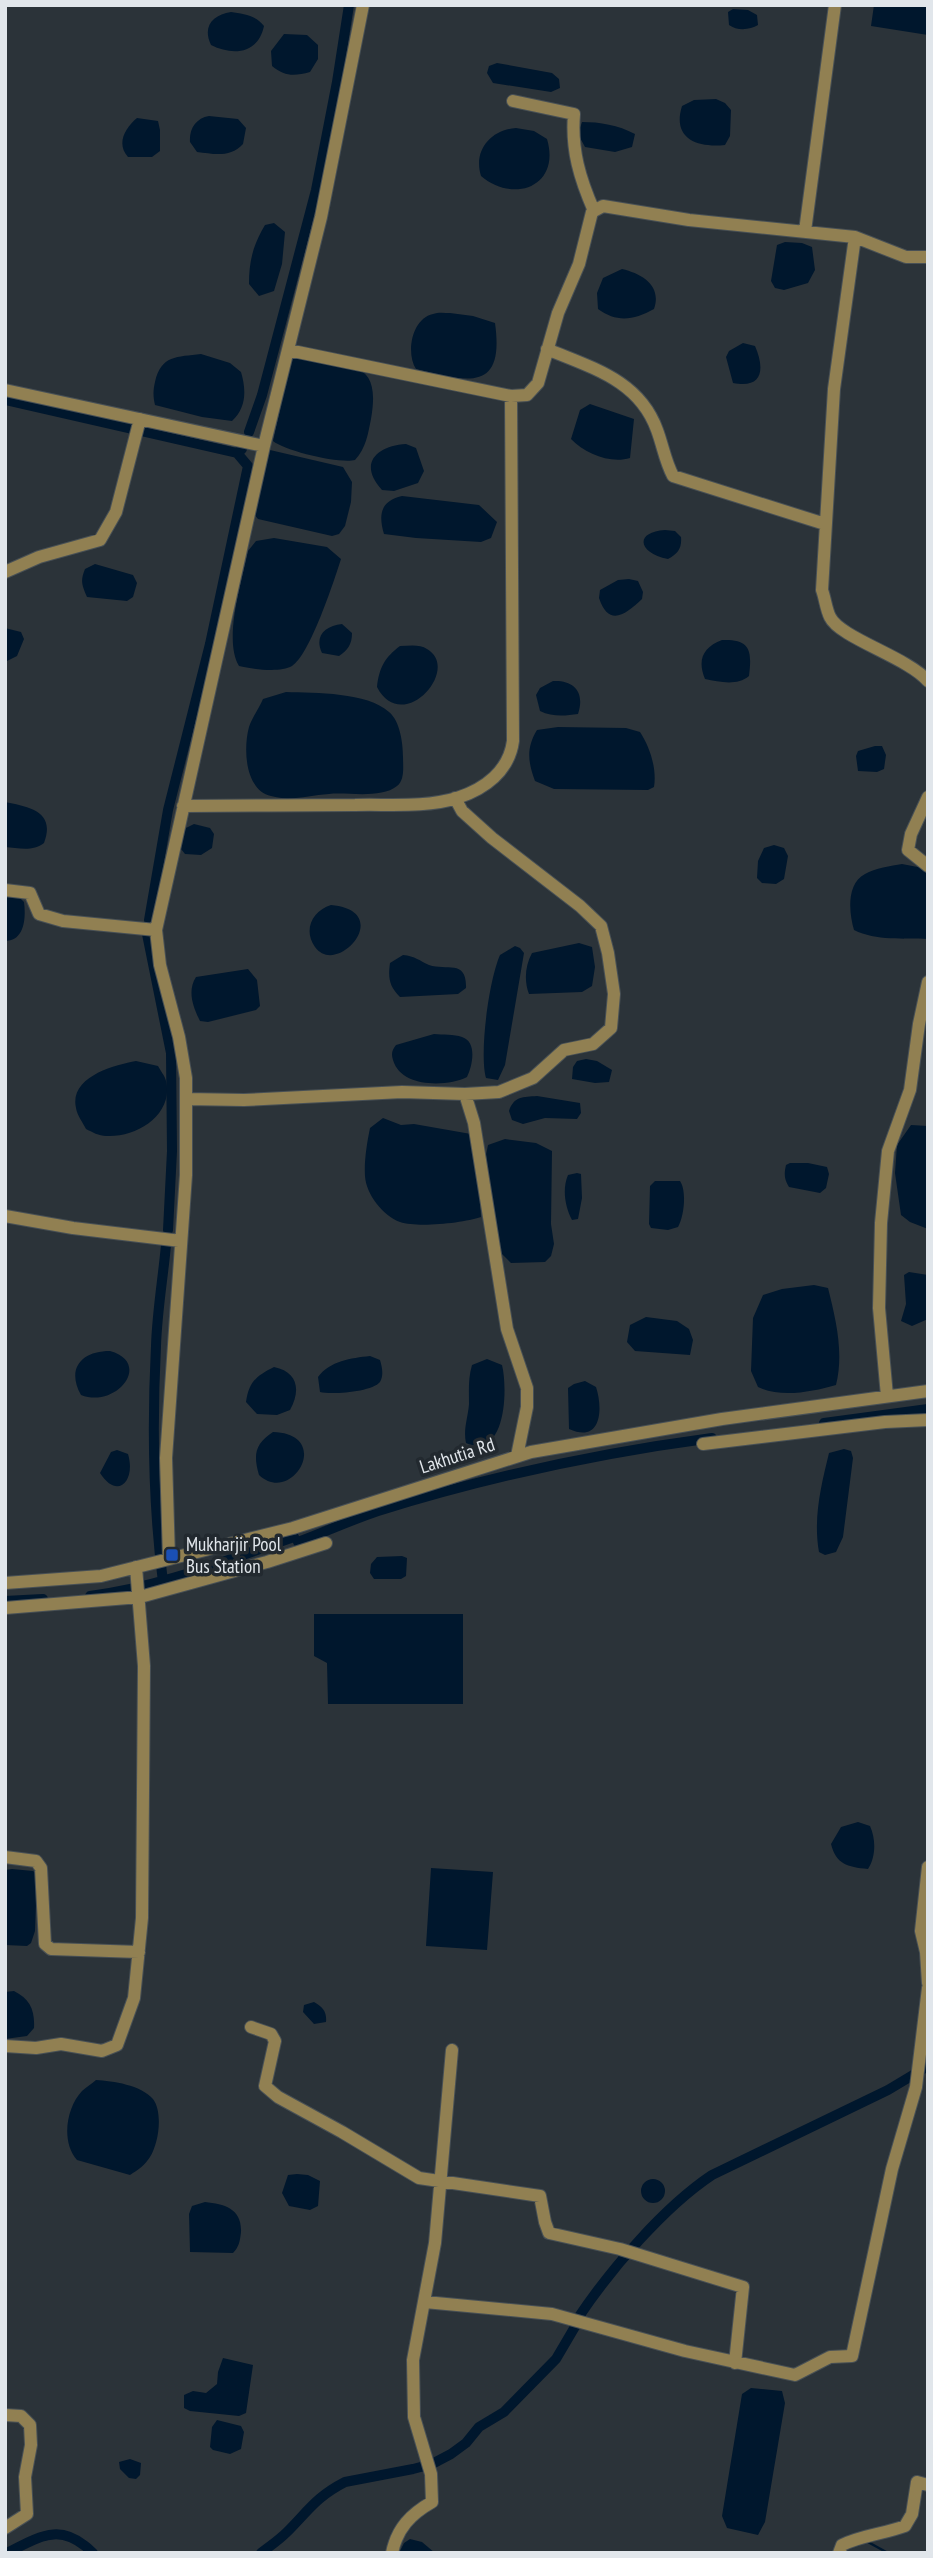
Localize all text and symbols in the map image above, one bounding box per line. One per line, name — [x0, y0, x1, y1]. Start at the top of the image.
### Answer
street label: Lakhutia Rd — [416, 1432, 498, 1478]
place label: Mukharjir Pool Bus Station — [186, 1532, 282, 1578]
marker: Mukharjir Pool Bus Station — [164, 1547, 180, 1563]

